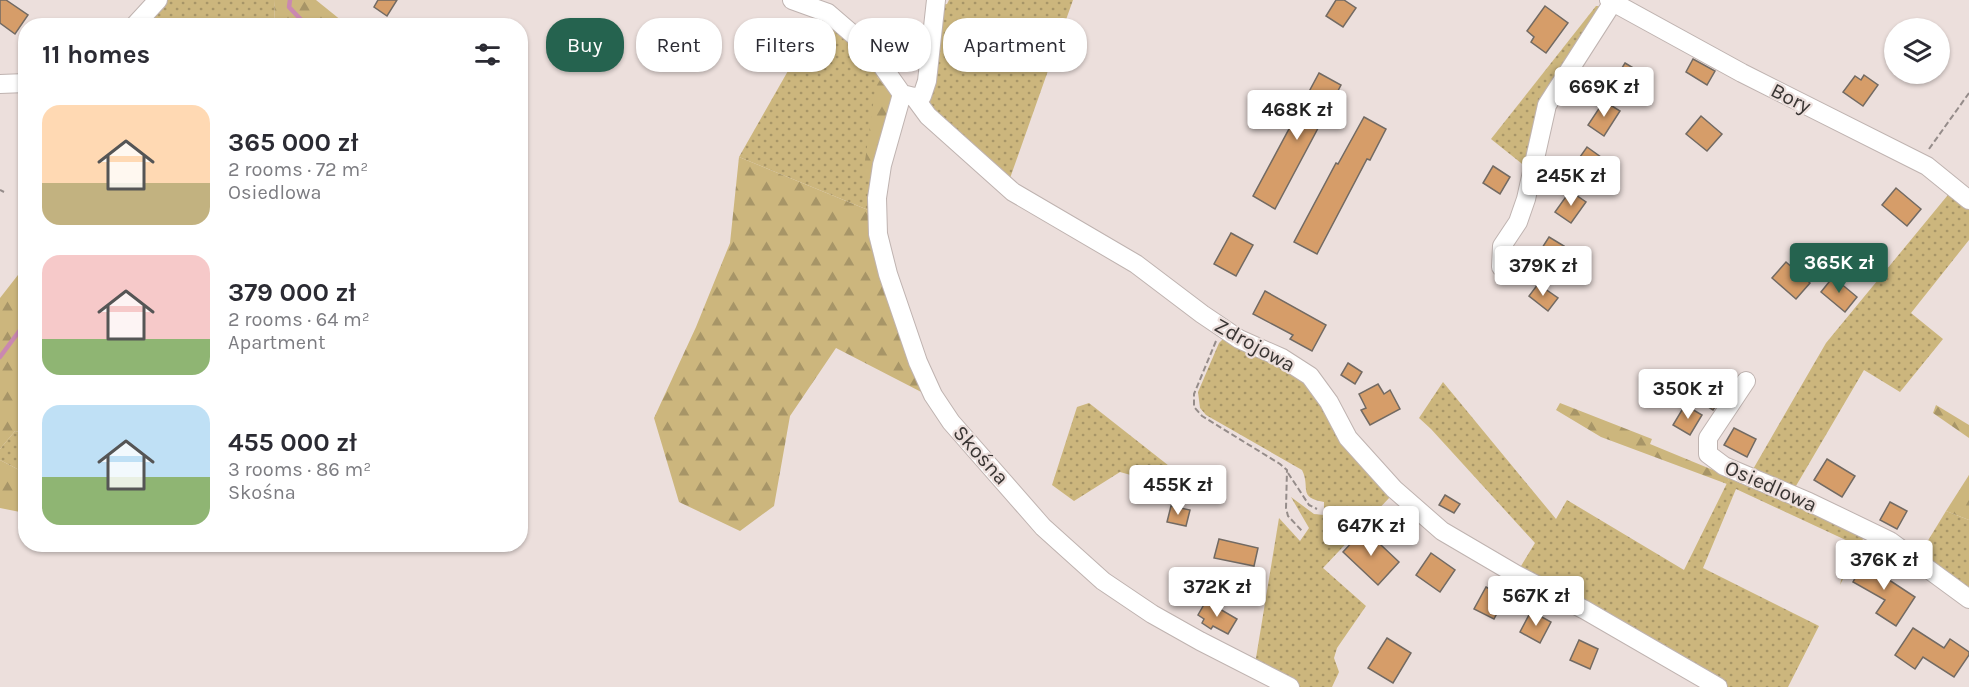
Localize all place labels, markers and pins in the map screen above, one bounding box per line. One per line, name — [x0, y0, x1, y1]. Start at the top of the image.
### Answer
pin: 669K zł — [1549, 67, 1659, 118]
pin: 468K zł — [1242, 90, 1352, 141]
pin: 245K zł — [1516, 156, 1626, 207]
pin: 365K zł — [1784, 243, 1894, 294]
pin: 379K zł — [1488, 246, 1598, 297]
pin: 350K zł — [1633, 369, 1743, 420]
pin: 455K zł — [1123, 465, 1233, 516]
pin: 647K zł — [1316, 506, 1426, 557]
pin: 376K zł — [1829, 540, 1939, 591]
pin: 372K zł — [1162, 567, 1272, 618]
pin: 567K zł — [1481, 576, 1591, 627]

